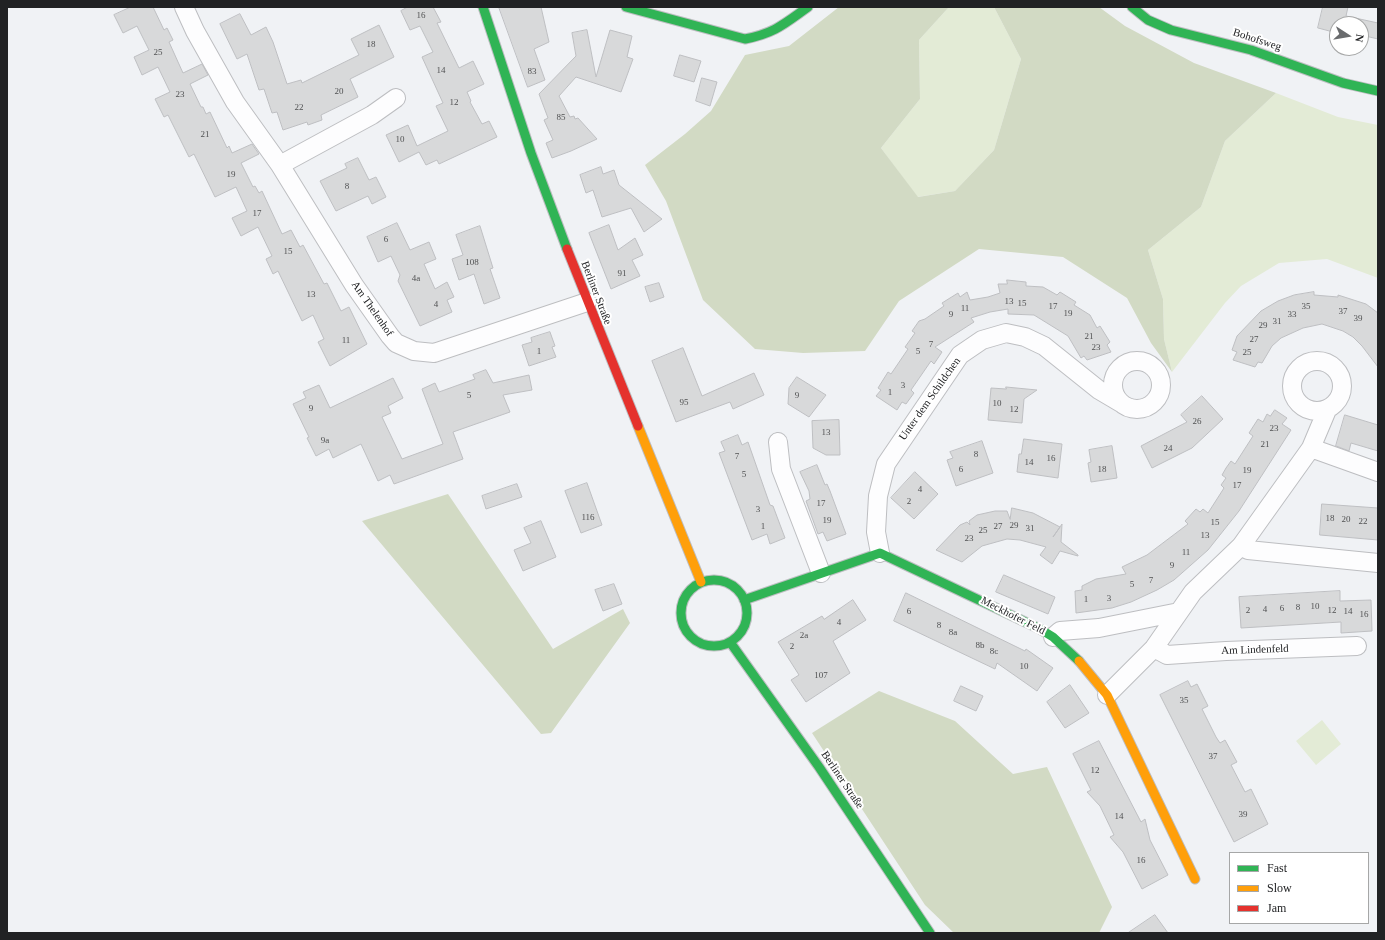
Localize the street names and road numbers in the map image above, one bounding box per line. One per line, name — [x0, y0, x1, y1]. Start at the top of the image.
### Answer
street label: Bohofsweg — [1231, 26, 1283, 54]
street label: Berliner Straße — [578, 259, 614, 327]
street label: Am Thelenhof — [348, 279, 396, 339]
street label: Unter dem Schildchen — [896, 355, 964, 443]
street label: Meckhofer Feld — [979, 594, 1047, 638]
street label: Am Lindenfeld — [1221, 642, 1289, 658]
street label: Berliner Straße — [818, 749, 866, 811]

